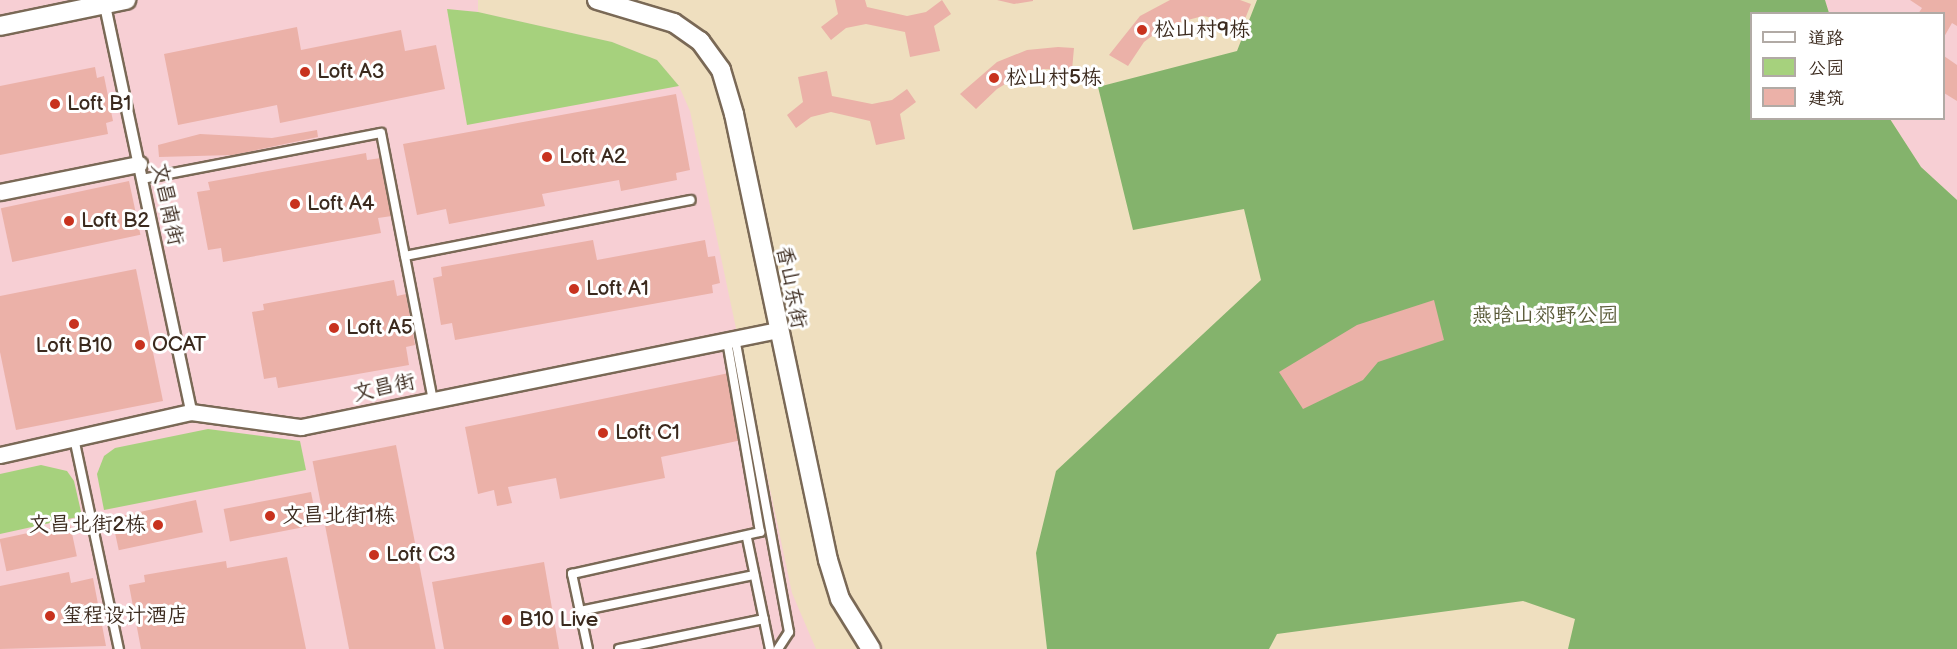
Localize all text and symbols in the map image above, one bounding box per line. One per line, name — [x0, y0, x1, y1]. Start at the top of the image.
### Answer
legend — [1750, 12, 1945, 120]
place label: 松山村9栋 — [1154, 17, 1250, 43]
marker: 松山村9栋 — [1135, 23, 1149, 37]
text: 道路 — [1808, 28, 1844, 49]
text: 公园 — [1808, 58, 1844, 79]
place label: Loft A3 — [317, 59, 385, 85]
marker: Loft A3 — [298, 65, 312, 79]
place label: 松山村5栋 — [1006, 65, 1102, 91]
marker: 松山村5栋 — [987, 71, 1001, 85]
text: 建筑 — [1808, 88, 1844, 109]
place label: Loft B1 — [67, 91, 131, 117]
marker: Loft B1 — [48, 97, 62, 111]
place label: Loft A2 — [559, 144, 626, 170]
marker: Loft A2 — [540, 150, 554, 164]
street label: 文昌南街 — [146, 160, 188, 248]
place label: Loft A4 — [307, 191, 375, 217]
marker: Loft A4 — [288, 197, 302, 211]
place label: Loft B2 — [81, 208, 150, 234]
marker: Loft B2 — [62, 214, 76, 228]
street label: 香山东街 — [771, 243, 811, 331]
place label: Loft A1 — [586, 276, 649, 302]
marker: Loft A1 — [567, 282, 581, 296]
park label: 燕晗山郊野公园 — [1472, 303, 1618, 329]
place label: Loft A5 — [346, 315, 413, 341]
marker: Loft B10 — [67, 317, 81, 331]
marker: Loft A5 — [327, 321, 341, 335]
place label: OCAT — [152, 332, 206, 358]
place label: Loft B10 — [36, 333, 112, 359]
marker: OCAT — [133, 338, 147, 352]
street label: 文昌街 — [351, 369, 417, 407]
place label: Loft C1 — [615, 420, 680, 446]
marker: Loft C1 — [596, 426, 610, 440]
place label: 文昌北街1栋 — [282, 503, 395, 529]
marker: 文昌北街1栋 — [263, 509, 277, 523]
place label: 文昌北街2栋 — [29, 512, 146, 538]
marker: 文昌北街2栋 — [151, 518, 165, 532]
place label: Loft C3 — [386, 542, 456, 568]
marker: Loft C3 — [367, 548, 381, 562]
place label: 玺程设计酒店 — [62, 603, 188, 629]
place label: B10 Live — [519, 607, 598, 633]
marker: 玺程设计酒店 — [43, 609, 57, 623]
marker: B10 Live — [500, 613, 514, 627]

